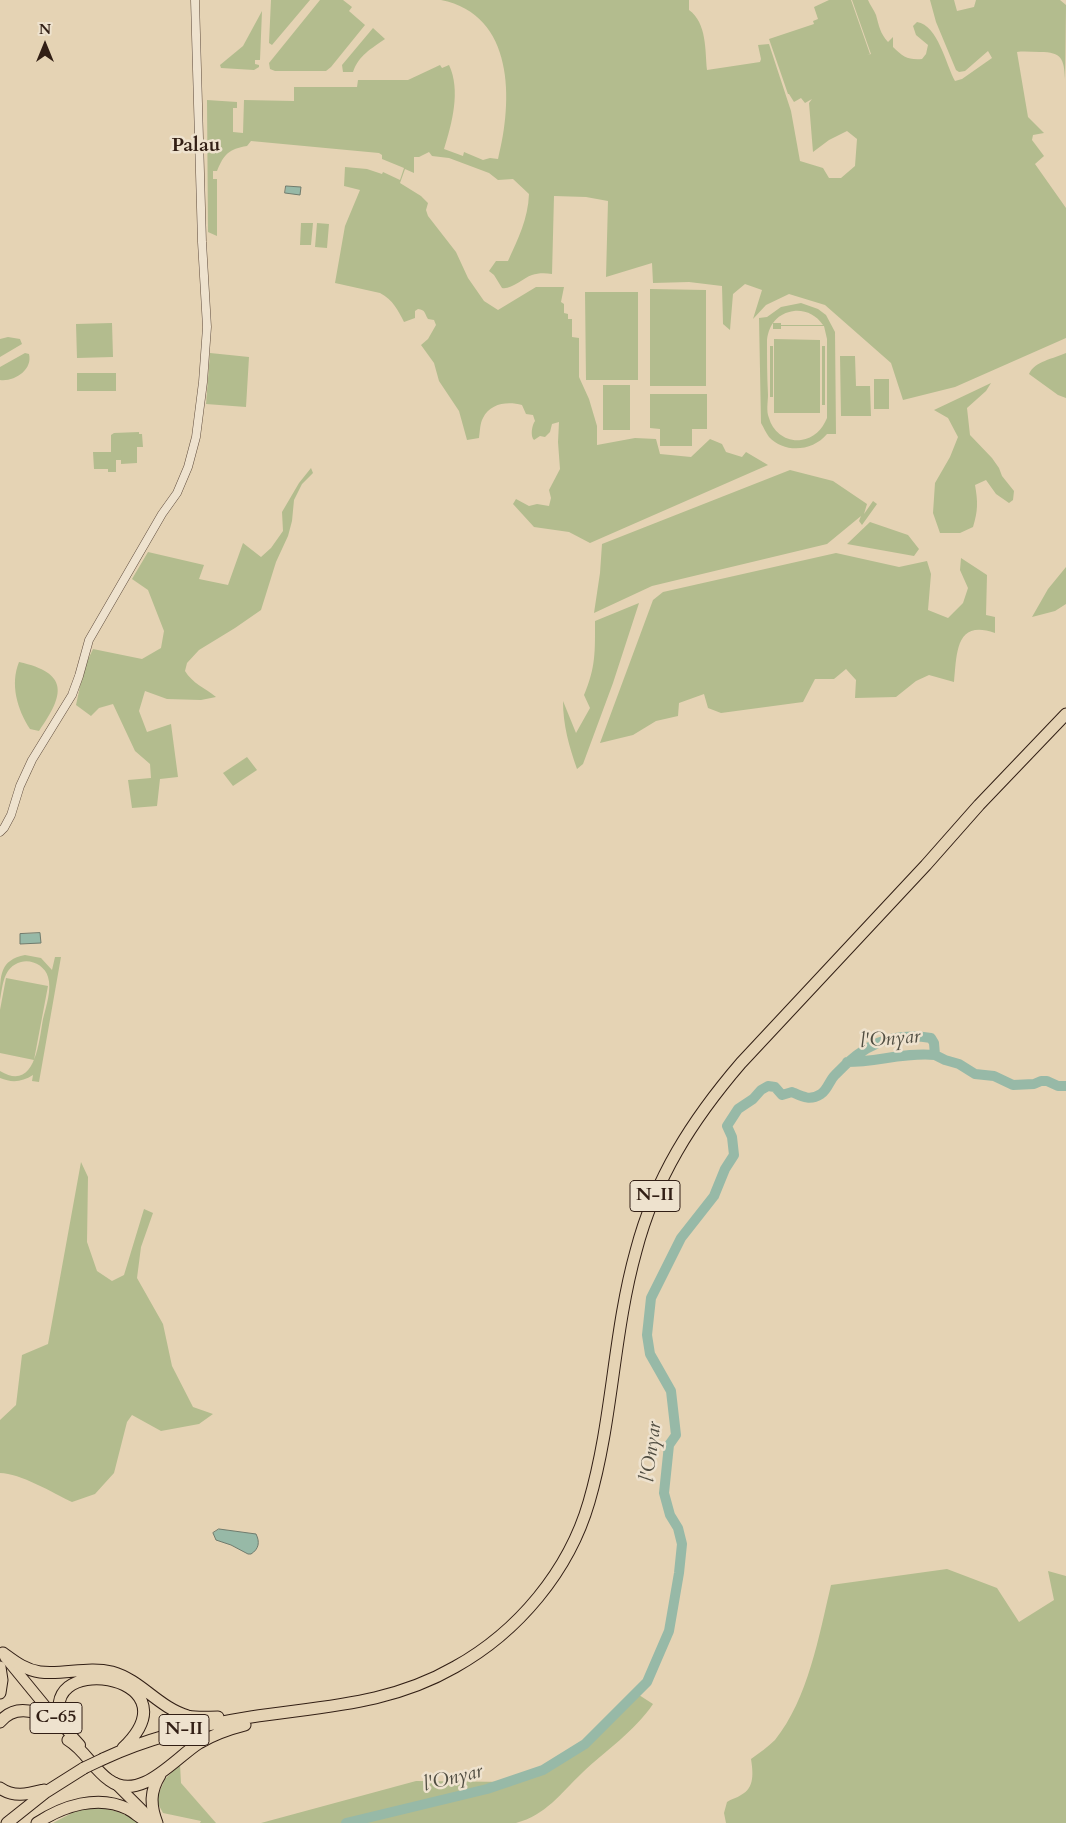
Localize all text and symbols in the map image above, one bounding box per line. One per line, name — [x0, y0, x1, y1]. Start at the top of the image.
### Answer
north arrow — [20, 20, 70, 70]
text: N — [39, 20, 51, 39]
district label: Palau — [171, 134, 221, 158]
water label: l'Onyar — [859, 1025, 921, 1055]
road number: N-II — [630, 1180, 680, 1212]
water label: l'Onyar — [636, 1420, 668, 1484]
road number: C-65 — [30, 1702, 82, 1734]
road number: N-II — [159, 1714, 209, 1746]
water label: l'Onyar — [421, 1760, 485, 1798]

